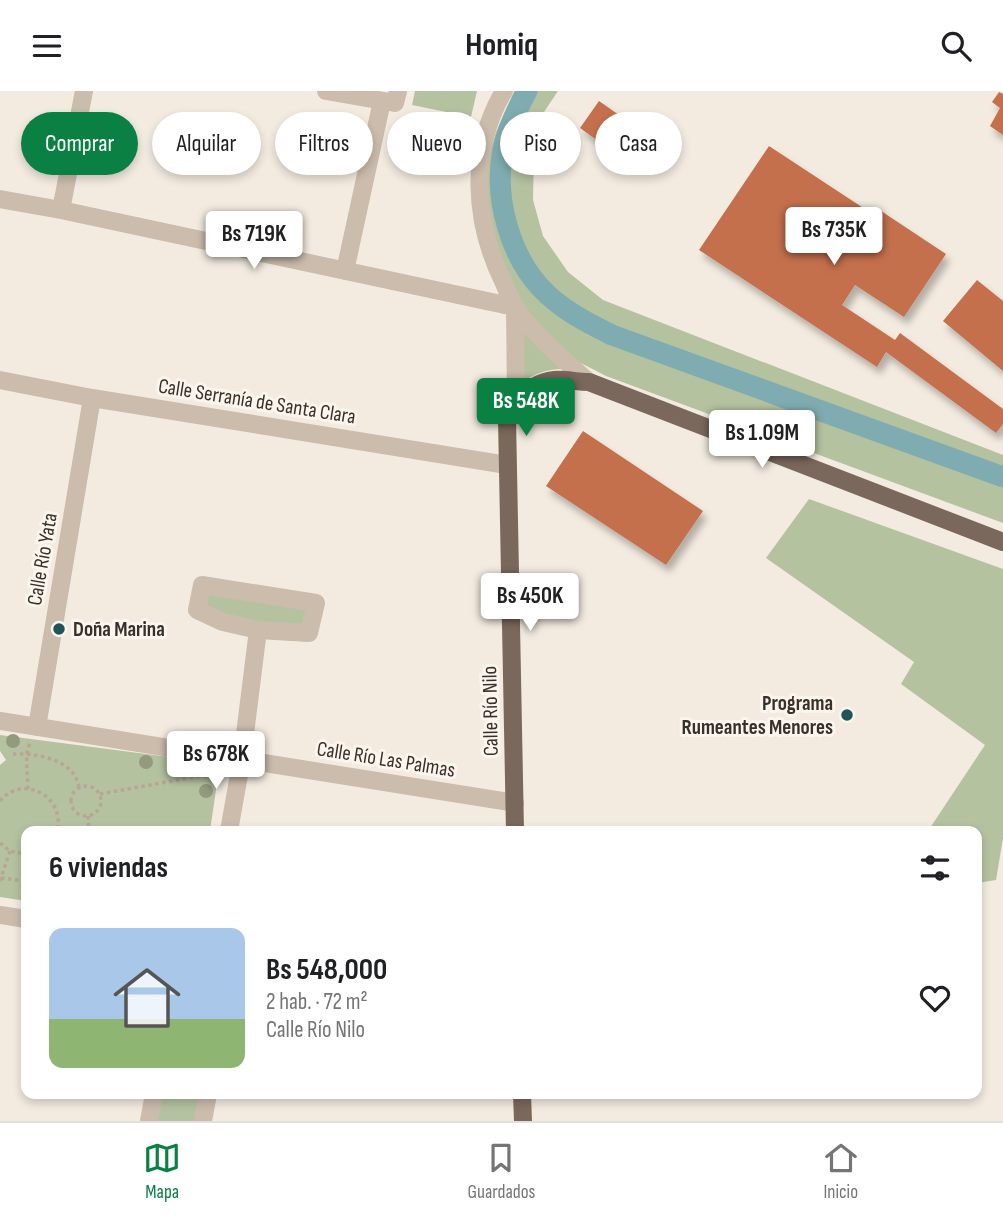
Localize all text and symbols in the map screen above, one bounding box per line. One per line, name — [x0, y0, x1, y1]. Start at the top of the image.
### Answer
text: Homiq — [465, 26, 538, 65]
icon: menu — [28, 27, 66, 65]
icon: search — [937, 27, 975, 65]
chip: Comprar — [21, 112, 138, 175]
chip: Alquilar — [152, 112, 261, 175]
chip: Filtros — [275, 112, 373, 175]
chip: Nuevo — [387, 112, 486, 175]
chip: Piso — [500, 112, 581, 175]
chip: Casa — [595, 112, 682, 175]
pin: Bs 735K — [769, 207, 899, 267]
pin: Bs 719K — [189, 211, 319, 271]
text: Bs 735K — [801, 216, 867, 244]
text: Bs 719K — [222, 220, 286, 248]
street label: Calle Serranía de Santa Clara — [156, 374, 357, 429]
pin: Bs 548K — [461, 379, 591, 438]
text: Bs 548K — [493, 387, 559, 415]
pin: Bs 1.09M — [690, 411, 834, 470]
text: Bs 1.09M — [725, 419, 799, 447]
street label: Calle Río Yata — [22, 511, 63, 607]
pin: Bs 450K — [465, 573, 595, 633]
text: Bs 450K — [497, 582, 563, 610]
place label: Doña Marina — [73, 617, 165, 642]
marker: Doña Marina — [51, 621, 67, 637]
street label: Calle Río Nilo — [477, 666, 504, 756]
place label: Programa Rumeantes Menores — [682, 691, 833, 740]
marker: Programa Rumeantes Menores — [839, 707, 855, 723]
pin: Bs 678K — [151, 731, 281, 791]
street label: Calle Río Las Palmas — [315, 736, 457, 783]
text: Bs 678K — [183, 740, 249, 768]
icon: filters — [916, 849, 954, 887]
text: 6 viviendas — [49, 850, 168, 886]
text: Bs 548,000 — [266, 952, 387, 988]
icon: home — [105, 956, 189, 1040]
icon: heart — [916, 979, 954, 1017]
text: 2 hab. · 72 m² — [266, 988, 368, 1016]
text: Calle Río Nilo — [266, 1016, 365, 1044]
tab: Mapa — [143, 1139, 181, 1204]
tab: Guardados — [468, 1139, 535, 1204]
tab: Inicio — [822, 1139, 860, 1204]

